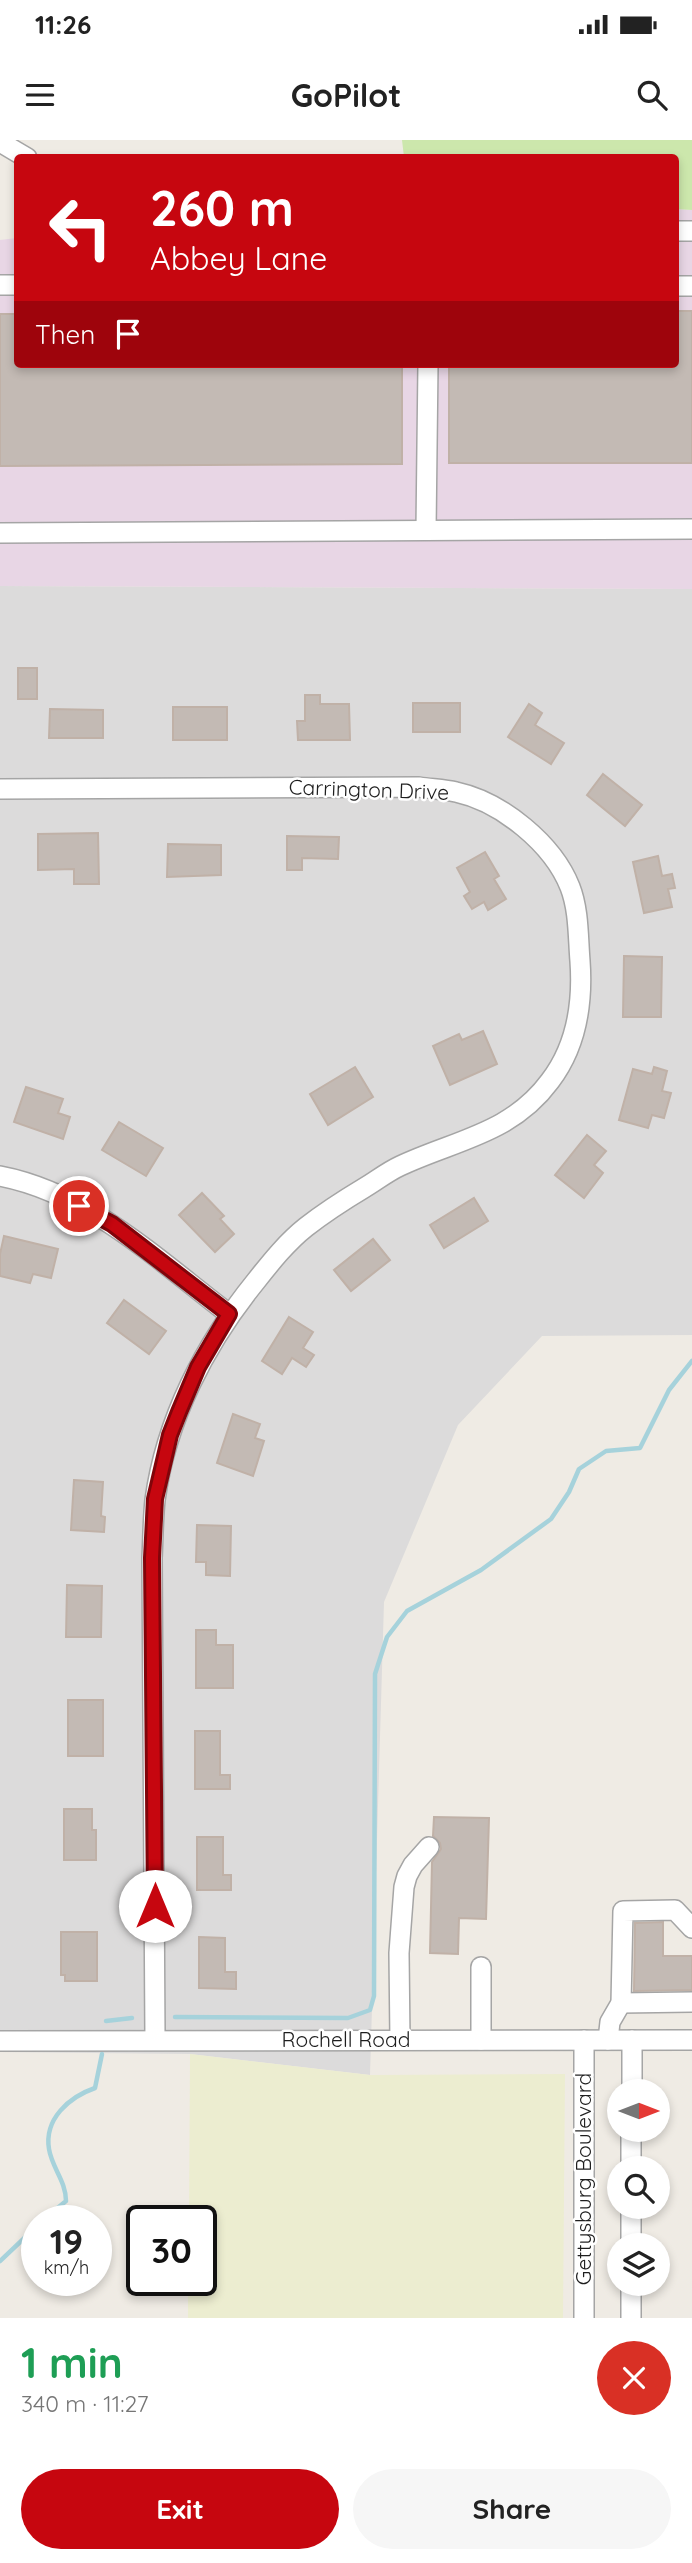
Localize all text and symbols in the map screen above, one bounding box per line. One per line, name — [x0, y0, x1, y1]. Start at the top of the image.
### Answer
text: 11:26 — [35, 8, 92, 41]
text: GoPilot — [291, 75, 401, 115]
icon: menu — [21, 76, 59, 114]
icon: search — [633, 76, 671, 114]
text: 260 m — [150, 177, 294, 238]
icon: left — [35, 182, 126, 273]
text: Abbey Lane — [150, 238, 327, 278]
icon: arrive — [109, 315, 147, 353]
text: Then — [35, 318, 95, 351]
street label: Carrington Drive — [288, 773, 450, 805]
pin — [49, 1176, 109, 1236]
icon: arrive — [60, 1187, 98, 1225]
position arrow — [118, 1869, 192, 1943]
street label: Rochell Road — [282, 2026, 410, 2052]
street label: Gettysburg Boulevard — [570, 2073, 596, 2285]
north arrow — [607, 2079, 670, 2142]
map controls — [607, 2079, 670, 2296]
button: search — [607, 2156, 670, 2219]
speed limit sign: 30 — [126, 2205, 217, 2296]
text: 19 — [50, 2219, 83, 2263]
button: layers — [607, 2233, 670, 2296]
text: km/h — [44, 2256, 89, 2279]
text: 1 min — [21, 2336, 123, 2389]
button: close — [597, 2341, 671, 2415]
text: 340 m · 11:27 — [21, 2389, 149, 2418]
button: Exit — [21, 2469, 339, 2549]
button: Share — [353, 2469, 671, 2549]

